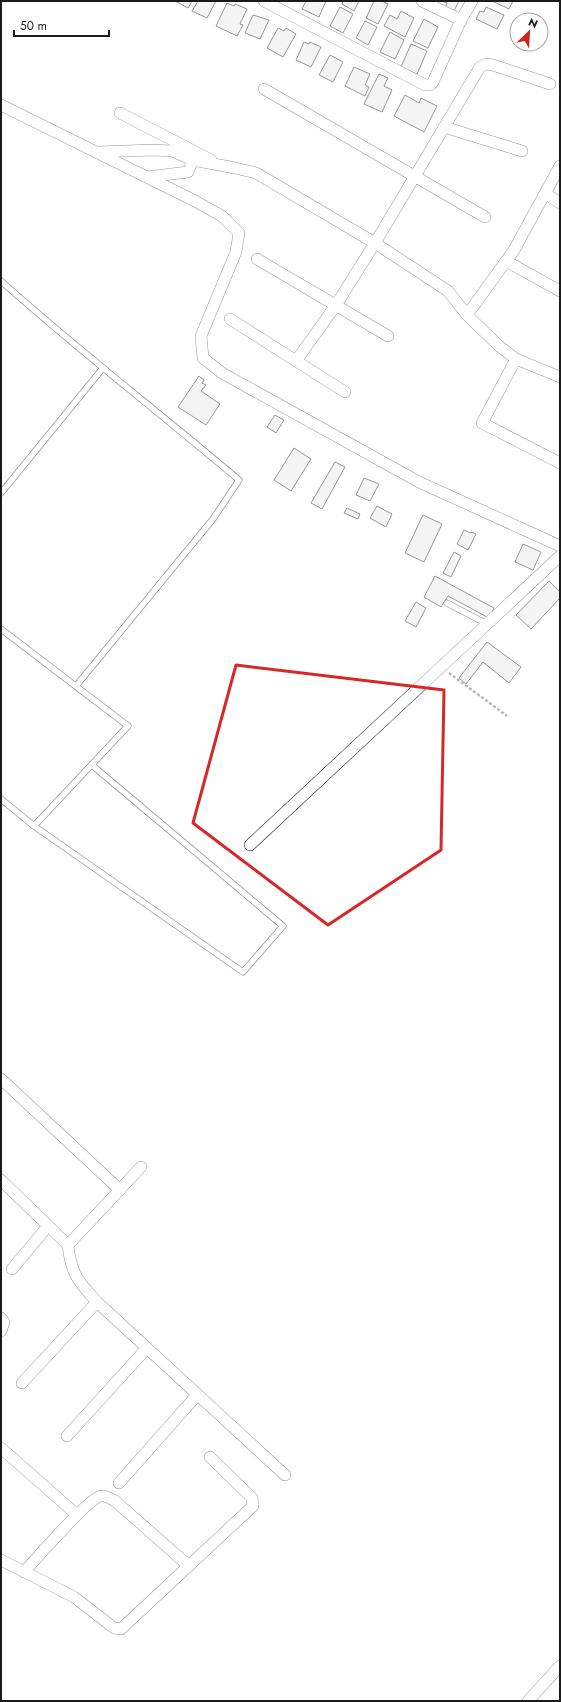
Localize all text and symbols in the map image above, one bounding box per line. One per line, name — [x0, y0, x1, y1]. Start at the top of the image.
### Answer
scale bar — [14, 12, 109, 38]
north arrow — [509, 12, 549, 52]
text: N — [526, 14, 541, 32]
text: 50 m — [20, 17, 47, 35]

